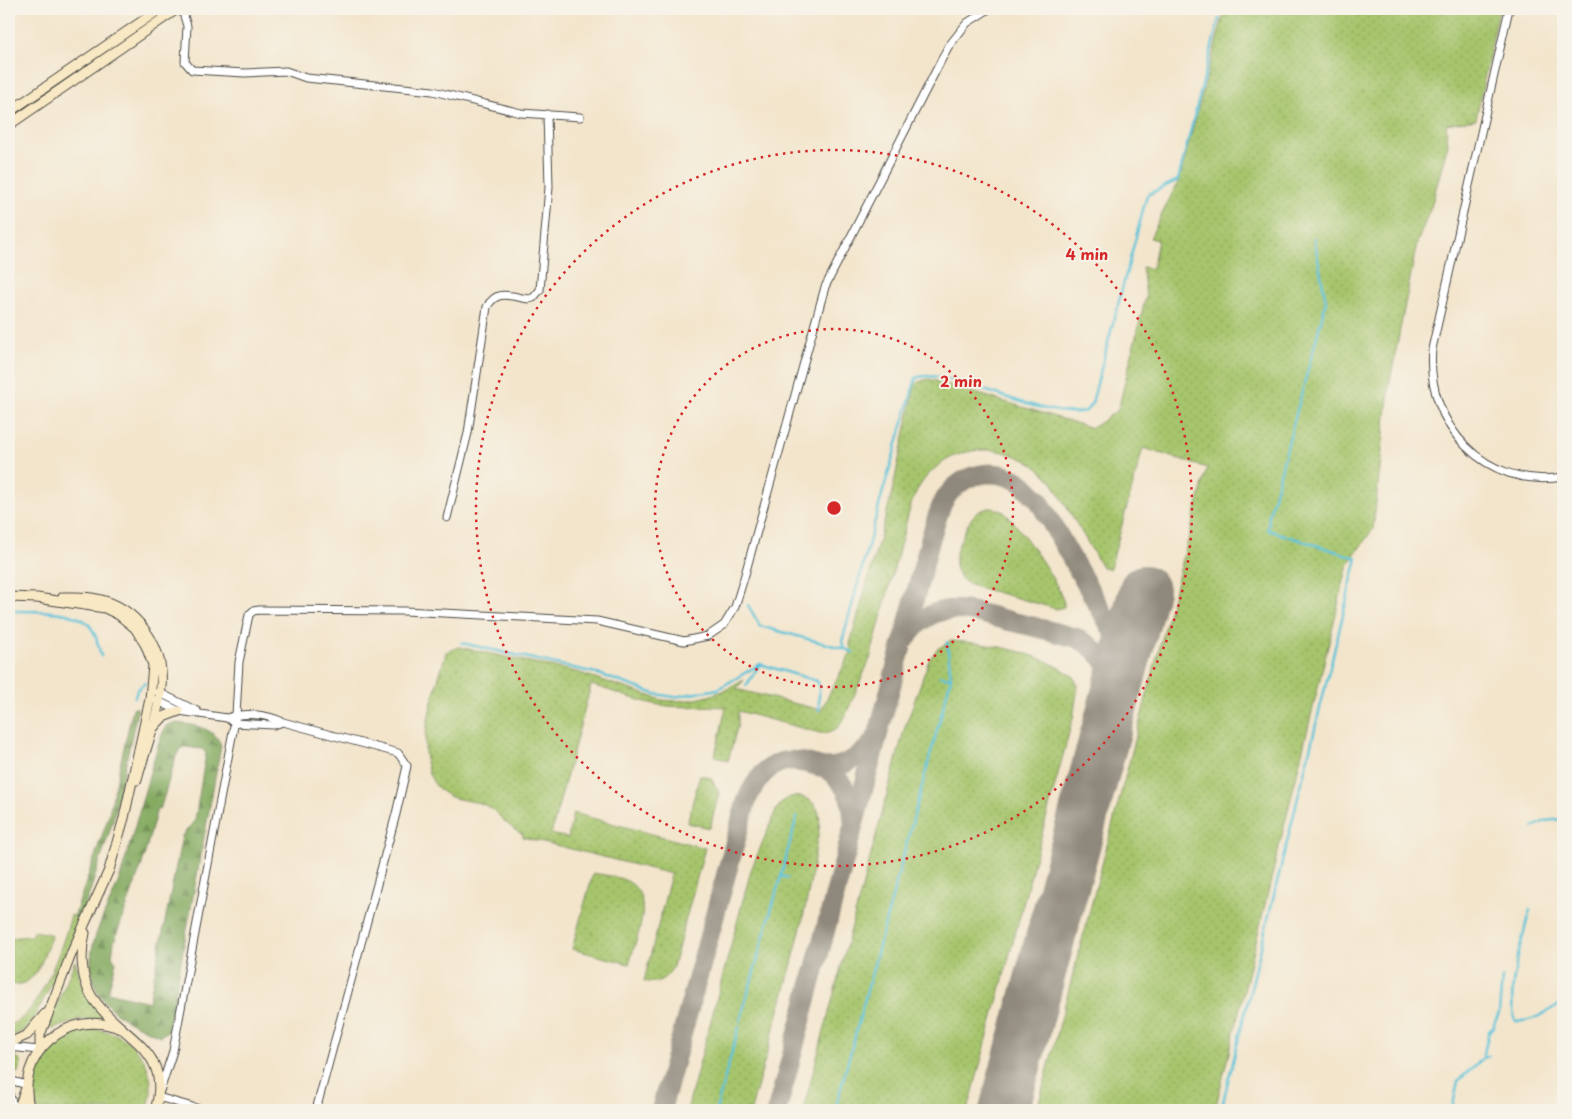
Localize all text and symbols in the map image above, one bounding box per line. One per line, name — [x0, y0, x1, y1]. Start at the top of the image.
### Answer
text: 4 min — [1066, 242, 1108, 265]
text: 2 min — [940, 369, 982, 392]
centre of rings — [825, 499, 843, 517]

